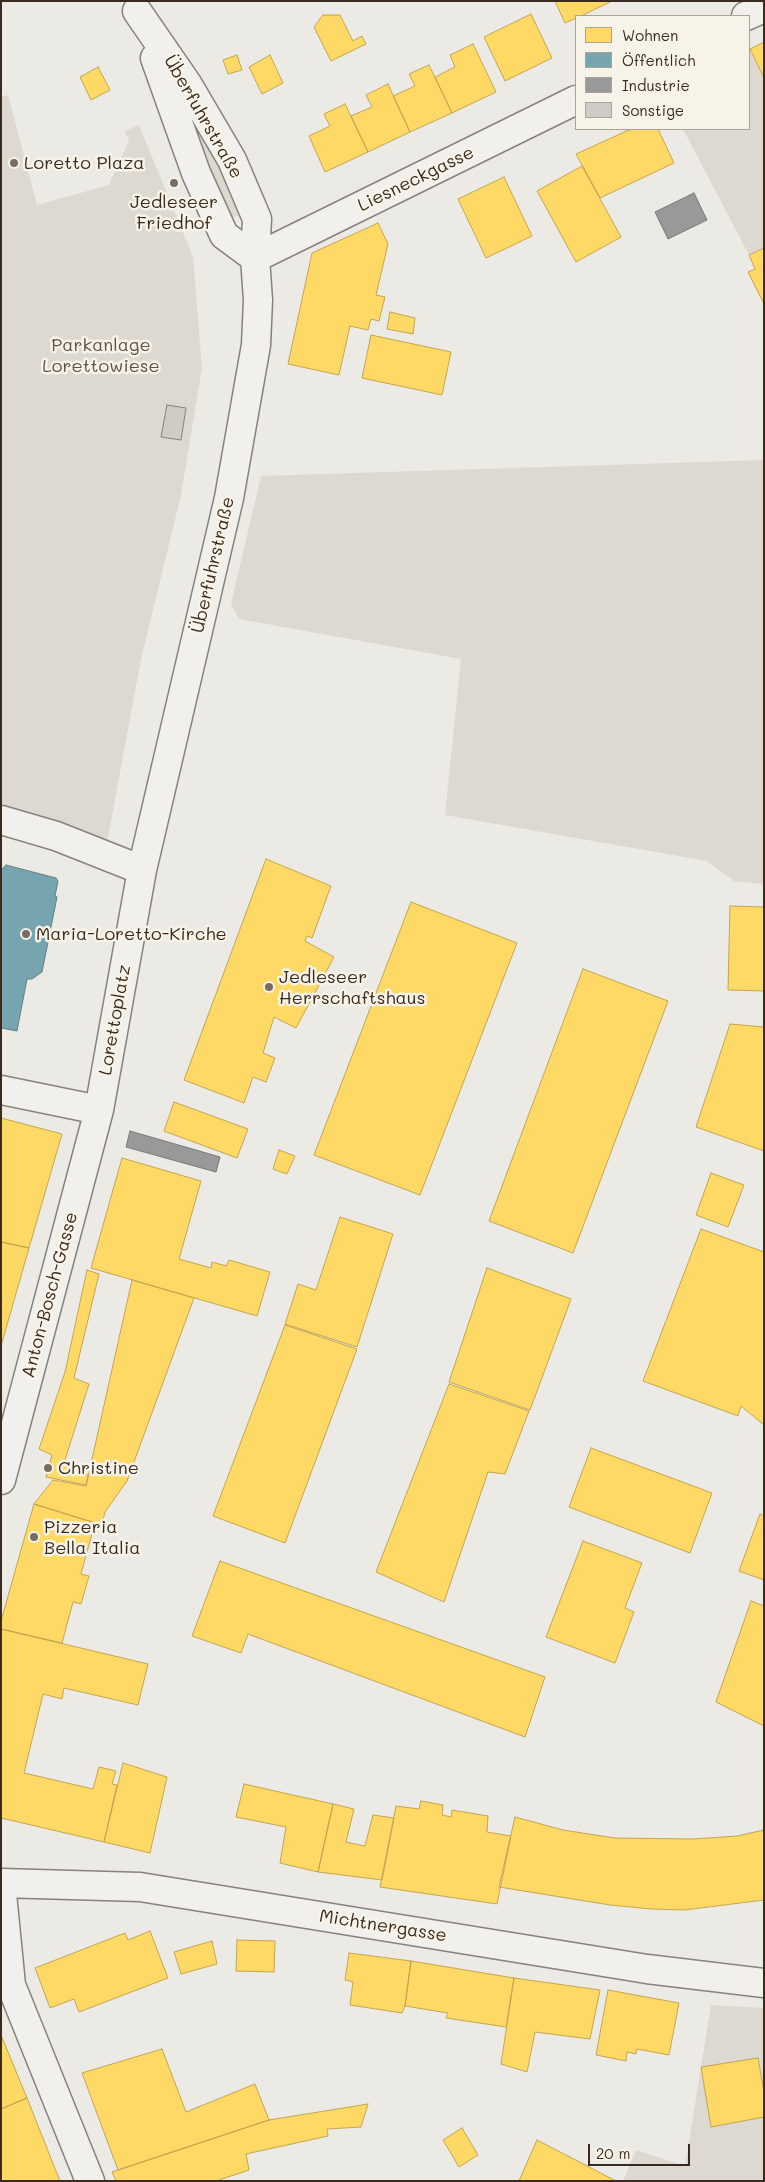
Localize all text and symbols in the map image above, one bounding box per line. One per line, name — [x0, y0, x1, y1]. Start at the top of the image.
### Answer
legend — [575, 15, 750, 130]
text: Wohnen — [622, 25, 678, 45]
text: Öffentlich — [622, 50, 695, 70]
street label: Überfuhrstraße — [159, 51, 247, 183]
text: Industrie — [622, 75, 690, 95]
text: Sonstige — [622, 100, 684, 120]
street label: Liesneckgasse — [354, 142, 478, 216]
place label: Loretto Plaza — [24, 152, 145, 174]
marker: Loretto Plaza — [8, 157, 20, 169]
marker: Jedleseer Friedhof — [168, 177, 180, 189]
place label: Jedleseer Friedhof — [130, 191, 218, 233]
park label: Parkanlage Lorettowiese — [42, 334, 160, 376]
street label: Überfuhrstraße — [187, 495, 239, 635]
place label: Maria-Loretto-Kirche — [36, 923, 227, 945]
marker: Maria-Loretto-Kirche — [20, 928, 32, 940]
street label: Lorettoplatz — [95, 963, 135, 1077]
place label: Jedleseer Herrschaftshaus — [279, 966, 425, 1009]
marker: Jedleseer Herrschaftshaus — [263, 981, 275, 993]
street label: Anton-Bosch-Gasse — [17, 1210, 83, 1380]
place label: Christine — [58, 1457, 139, 1479]
marker: Christine — [42, 1462, 54, 1474]
place label: Pizzeria Bella Italia — [44, 1516, 141, 1558]
marker: Pizzeria Bella Italia — [28, 1531, 40, 1543]
street label: Michtnergasse — [318, 1905, 448, 1947]
scale bar — [590, 2134, 692, 2166]
text: 20 m — [596, 2143, 630, 2163]

